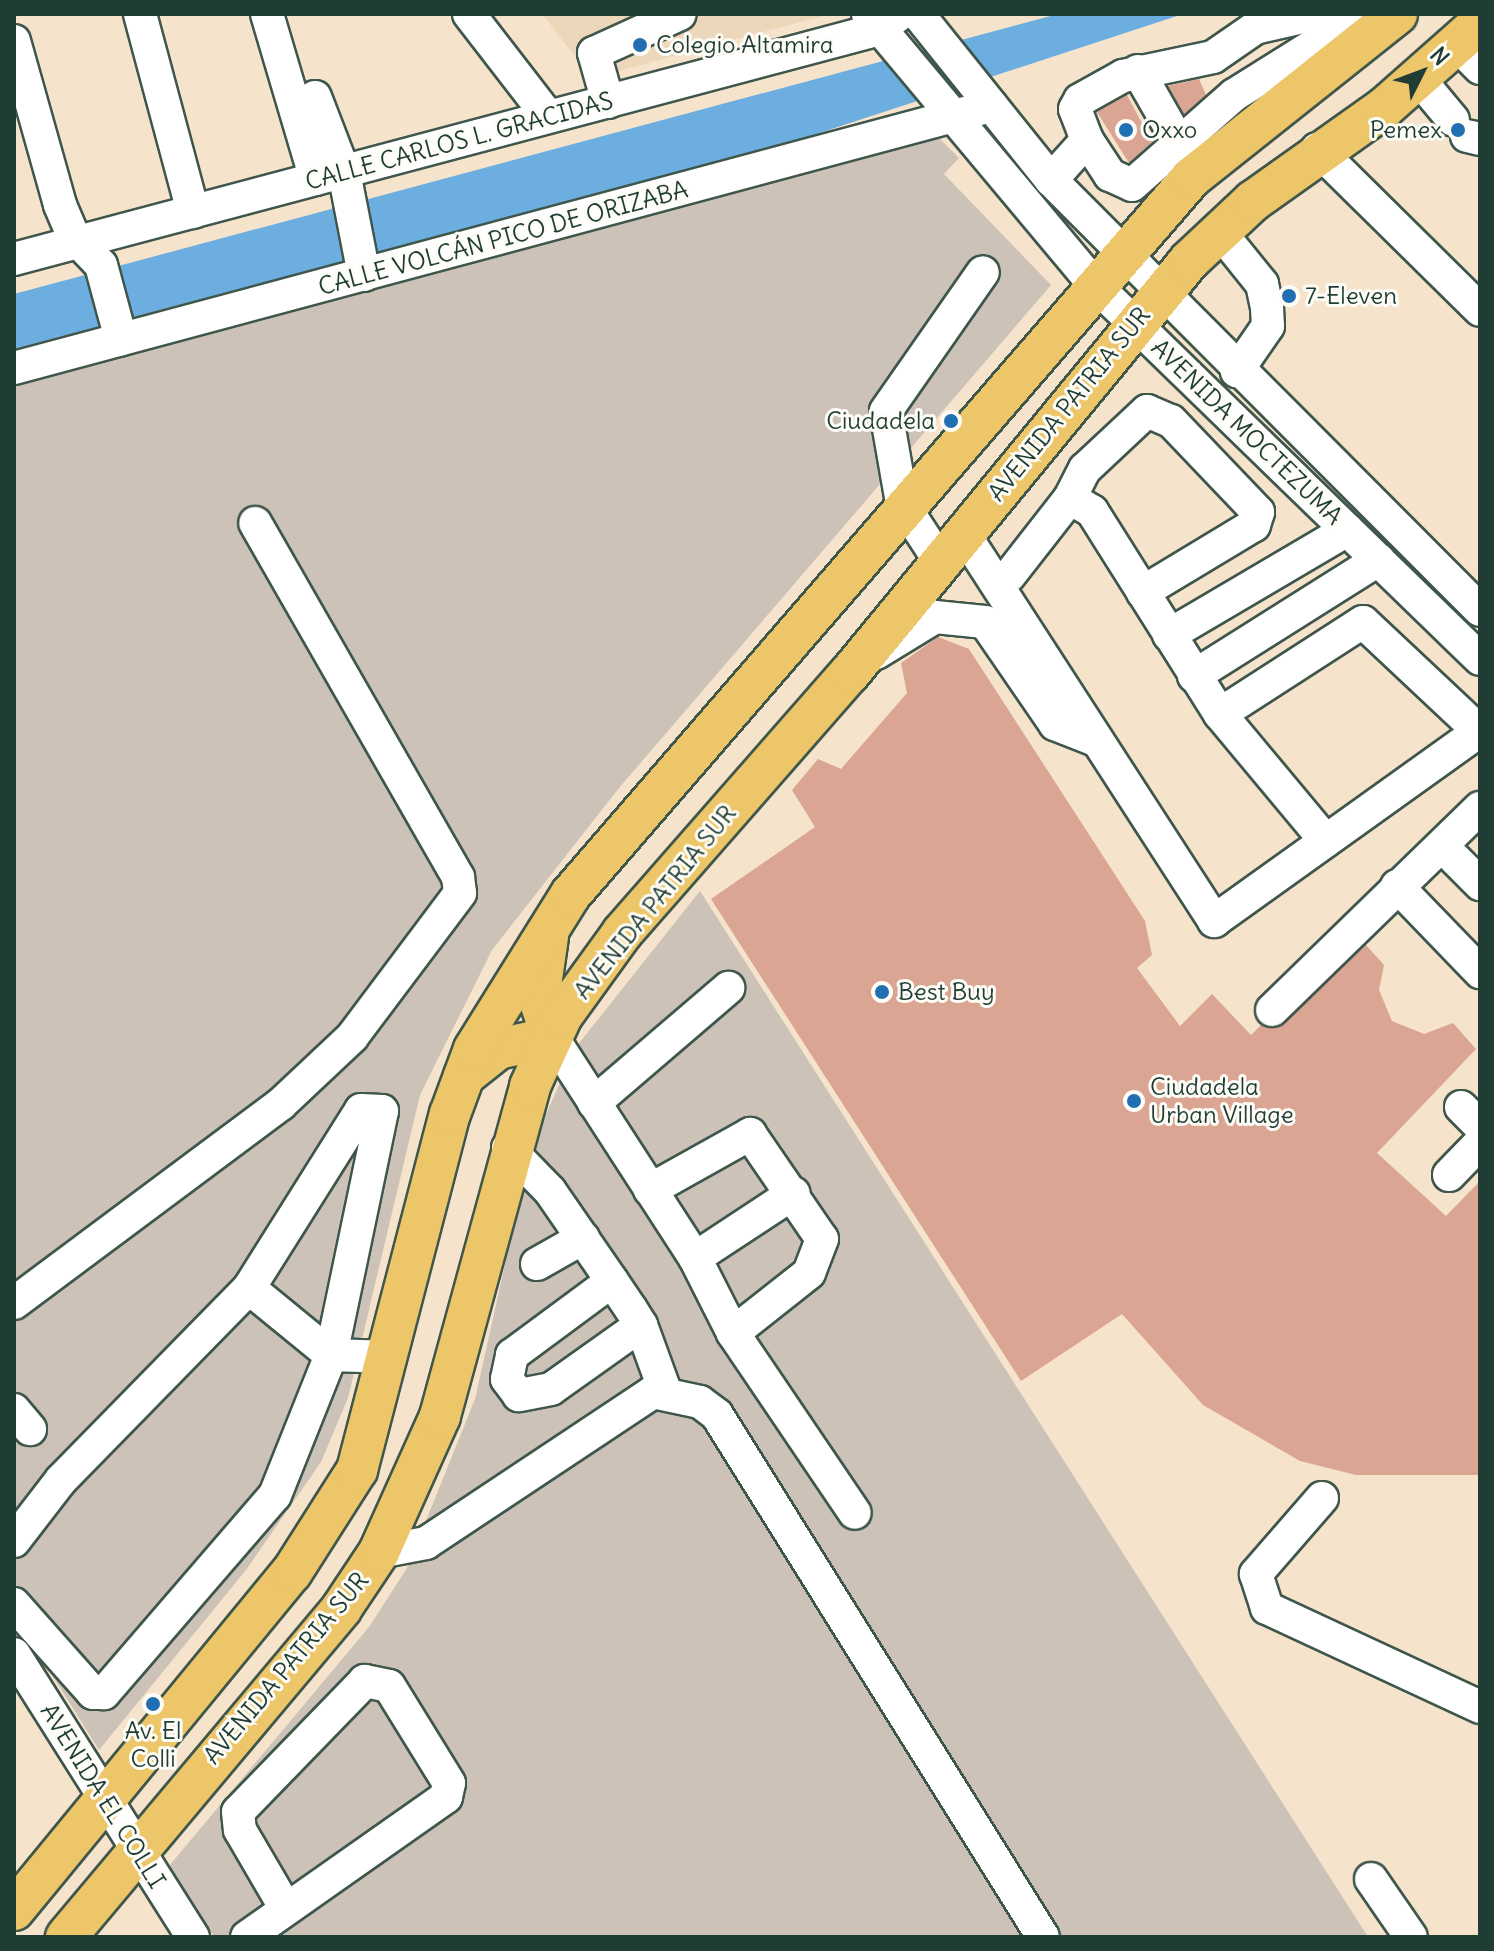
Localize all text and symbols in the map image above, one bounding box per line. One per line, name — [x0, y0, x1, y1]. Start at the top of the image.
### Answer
place label: Colegio Altamira — [656, 31, 834, 59]
north arrow — [1382, 32, 1462, 112]
marker: Colegio Altamira — [631, 36, 649, 54]
text: N — [1424, 41, 1455, 71]
street label: CALLE CARLOS L. GRACIDAS — [302, 86, 616, 196]
place label: Oxxo — [1142, 116, 1197, 144]
place label: Pemex — [1370, 116, 1442, 144]
marker: Oxxo — [1117, 121, 1135, 139]
marker: Pemex — [1449, 121, 1467, 139]
street label: CALLE VOLCÁN PICO DE ORIZABA — [315, 175, 691, 301]
place label: 7-Eleven — [1305, 282, 1397, 310]
marker: 7-Eleven — [1280, 287, 1298, 305]
street label: AVENIDA PATRIA SUR — [982, 301, 1156, 507]
street label: AVENIDA MOCTEZUMA — [1145, 333, 1349, 531]
place label: Ciudadela — [826, 407, 935, 435]
marker: Ciudadela — [942, 412, 960, 430]
street label: AVENIDA PATRIA SUR — [568, 799, 742, 1005]
place label: Best Buy — [898, 978, 995, 1006]
marker: Best Buy — [873, 983, 891, 1001]
place label: Ciudadela Urban Village — [1150, 1073, 1294, 1129]
marker: Ciudadela Urban Village — [1125, 1092, 1143, 1110]
street label: AVENIDA PATRIA SUR — [197, 1566, 375, 1770]
marker: Av. El Colli — [144, 1695, 162, 1713]
street label: AVENIDA EL COLLI — [35, 1698, 171, 1894]
place label: Av. El Colli — [125, 1717, 181, 1773]

